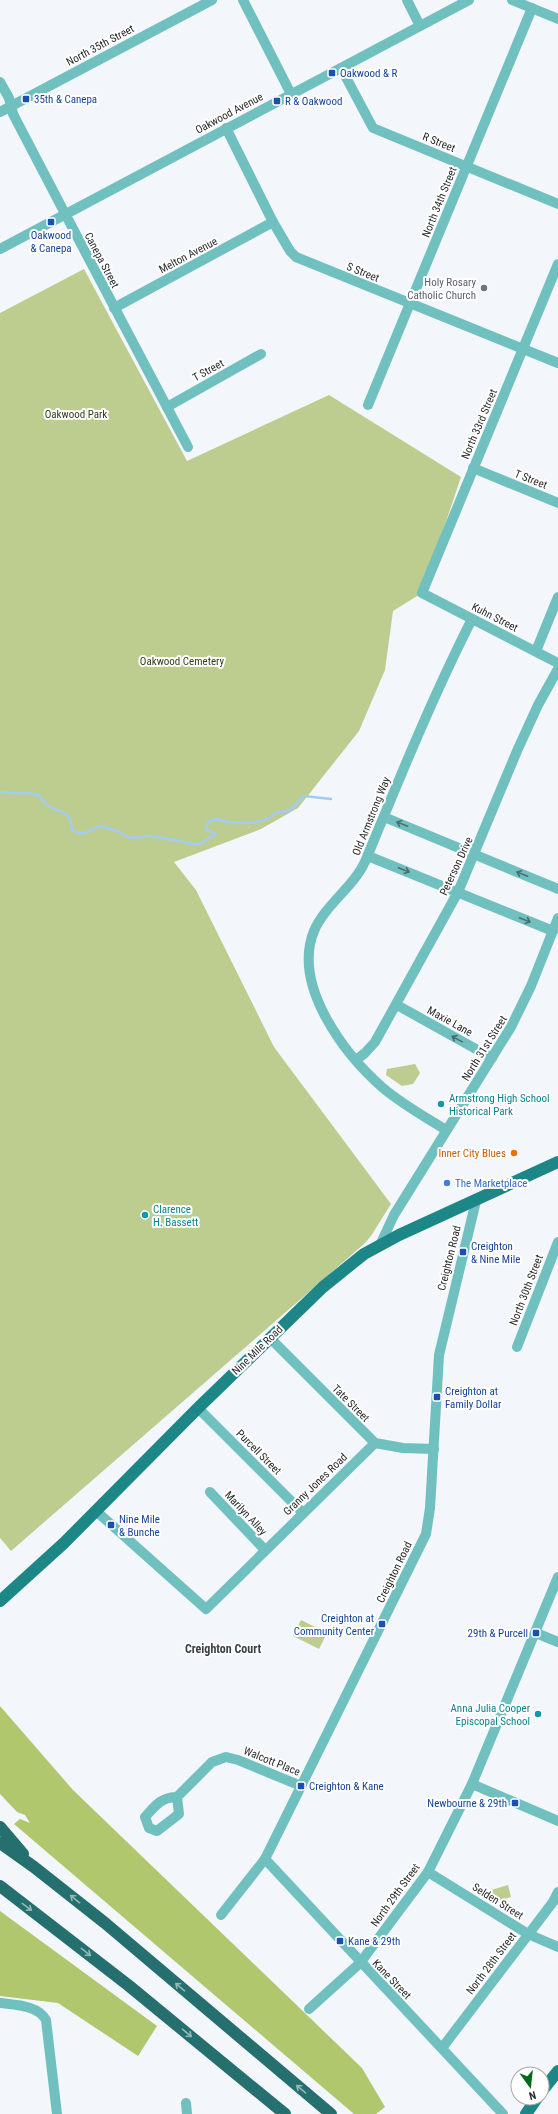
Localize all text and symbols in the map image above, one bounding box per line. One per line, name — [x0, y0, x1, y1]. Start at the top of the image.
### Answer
street label: North 35th Street — [64, 22, 136, 69]
place label: Oakwood & R — [340, 67, 398, 80]
marker: Oakwood & R — [327, 68, 337, 78]
street label: Oakwood Avenue — [193, 90, 265, 137]
place label: 35th & Canepa — [34, 93, 97, 106]
marker: 35th & Canepa — [21, 94, 31, 104]
place label: R & Oakwood — [285, 95, 342, 108]
marker: R & Oakwood — [272, 96, 282, 106]
street label: R Street — [421, 130, 457, 155]
street label: North 34th Street — [419, 165, 459, 239]
marker: Oakwood & Canepa — [46, 217, 56, 227]
place label: Oakwood & Canepa — [30, 229, 72, 255]
street label: Canepa Street — [82, 230, 122, 290]
street label: Melton Avenue — [157, 235, 220, 276]
street label: S Street — [345, 260, 381, 285]
place label: Holy Rosary Catholic Church — [407, 276, 476, 302]
marker: Holy Rosary Catholic Church — [479, 283, 489, 293]
street label: T Street — [190, 357, 226, 384]
street label: North 33rd Street — [459, 387, 500, 461]
park label: Oakwood Park — [45, 408, 107, 421]
street label: T Street — [513, 467, 549, 492]
street label: Kuhn Street — [469, 600, 520, 635]
park label: Oakwood Cemetery — [140, 655, 225, 668]
street label: Old Armstrong Way — [350, 775, 393, 857]
one-way arrow — [396, 820, 408, 828]
street label: Peterson Drive — [437, 835, 476, 898]
one-way arrow — [398, 867, 410, 875]
one-way arrow — [516, 870, 528, 877]
one-way arrow — [518, 916, 530, 924]
street label: Maxie Lane — [425, 1004, 475, 1039]
street label: North 31st Street — [459, 1013, 510, 1083]
one-way arrow — [452, 1035, 464, 1043]
place label: Armstrong High School Historical Park — [449, 1092, 550, 1118]
marker: Armstrong High School Historical Park — [436, 1099, 446, 1109]
place label: Inner City Blues — [438, 1147, 506, 1160]
marker: Inner City Blues — [509, 1148, 519, 1158]
place label: The Marketplace — [455, 1177, 527, 1190]
marker: The Marketplace — [442, 1178, 452, 1188]
place label: Clarence H. Bassett — [153, 1203, 198, 1229]
marker: Clarence H. Bassett — [140, 1210, 150, 1220]
street label: Creighton Road — [435, 1224, 464, 1292]
place label: Creighton & Nine Mile — [471, 1240, 520, 1266]
marker: Creighton & Nine Mile — [458, 1247, 468, 1257]
street label: North 30th Street — [507, 1253, 546, 1327]
street label: Nine Mile Road — [229, 1323, 285, 1378]
street label: Tate Street — [329, 1382, 372, 1425]
place label: Creighton at Family Dollar — [445, 1385, 502, 1411]
marker: Creighton at Family Dollar — [432, 1392, 442, 1402]
street label: Purcell Street — [233, 1427, 284, 1478]
street label: Granny Jones Road — [281, 1451, 350, 1518]
street label: Marilyn Alley — [222, 1489, 270, 1538]
place label: Nine Mile & Bunche — [119, 1513, 160, 1539]
marker: Nine Mile & Bunche — [106, 1520, 116, 1530]
street label: Creighton Road — [374, 1539, 415, 1605]
place label: Creighton at Community Center — [294, 1612, 375, 1638]
marker: Creighton at Community Center — [377, 1619, 387, 1629]
place label: 29th & Purcell — [468, 1627, 528, 1640]
marker: 29th & Purcell — [531, 1628, 541, 1638]
district label: Creighton Court — [185, 1642, 261, 1656]
place label: Anna Julia Cooper Episcopal School — [451, 1702, 531, 1728]
marker: Anna Julia Cooper Episcopal School — [533, 1709, 543, 1719]
street label: Walcott Place — [242, 1744, 302, 1779]
place label: Creighton & Kane — [309, 1780, 384, 1793]
marker: Creighton & Kane — [296, 1781, 306, 1791]
place label: Newbourne & 29th — [427, 1797, 507, 1810]
marker: Newbourne & 29th — [510, 1798, 520, 1808]
street label: North 29th Street — [368, 1861, 423, 1929]
street label: Selden Street — [470, 1881, 526, 1922]
one-way arrow — [69, 1894, 80, 1903]
one-way arrow — [22, 1903, 33, 1911]
street label: North 28th Street — [464, 1930, 519, 1997]
place label: Kane & 29th — [348, 1935, 400, 1948]
marker: Kane & 29th — [335, 1936, 345, 1946]
one-way arrow — [80, 1947, 91, 1956]
street label: Kane Street — [370, 1957, 414, 2002]
one-way arrow — [175, 1982, 186, 1991]
one-way arrow — [182, 2029, 192, 2038]
north arrow — [510, 2066, 550, 2106]
one-way arrow — [296, 2084, 306, 2093]
text: N — [527, 2088, 537, 2102]

